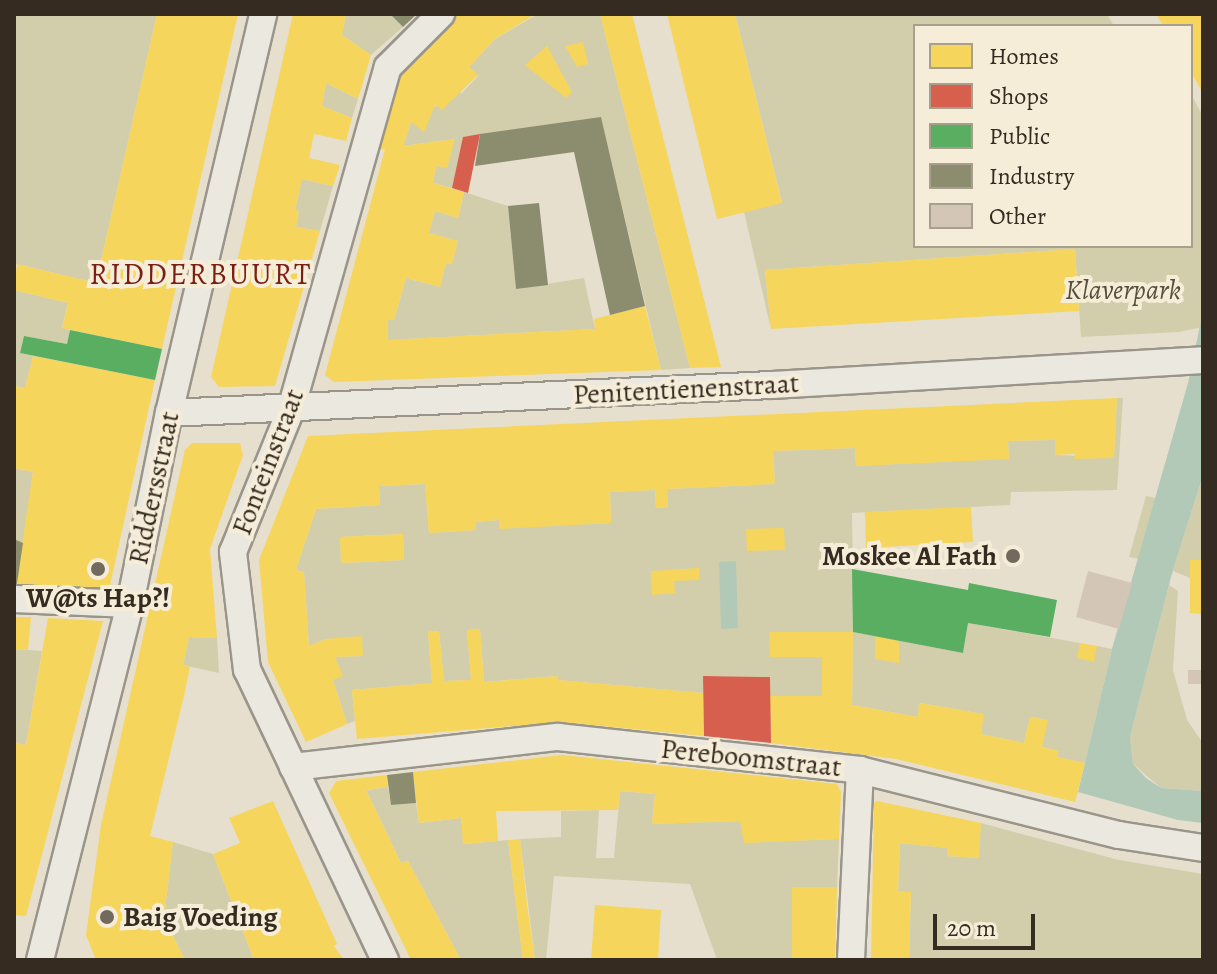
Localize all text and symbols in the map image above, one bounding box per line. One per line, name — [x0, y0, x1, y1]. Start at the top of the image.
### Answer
legend — [913, 24, 1193, 248]
text: Homes — [989, 40, 1059, 72]
text: Shops — [989, 80, 1049, 112]
text: Public — [989, 120, 1050, 152]
text: Industry — [989, 160, 1074, 192]
text: Other — [989, 200, 1046, 232]
district label: RIDDERBUURT — [90, 256, 312, 292]
park label: Klaverpark — [1065, 273, 1181, 307]
street label: Penitentienenstraat — [572, 366, 800, 412]
street label: Fonteinstraat — [225, 384, 311, 540]
street label: Riddersstraat — [121, 408, 187, 568]
place label: Moskee Al Fath — [822, 539, 997, 573]
marker: Moskee Al Fath — [1004, 547, 1022, 565]
marker: W@ts Hap?! — [89, 560, 107, 578]
place label: W@ts Hap?! — [26, 581, 170, 615]
street label: Pereboomstraat — [659, 732, 843, 784]
scale bar — [937, 898, 1039, 948]
place label: Baig Voeding — [123, 900, 278, 934]
marker: Baig Voeding — [98, 908, 116, 926]
text: 20 m — [947, 912, 996, 944]

